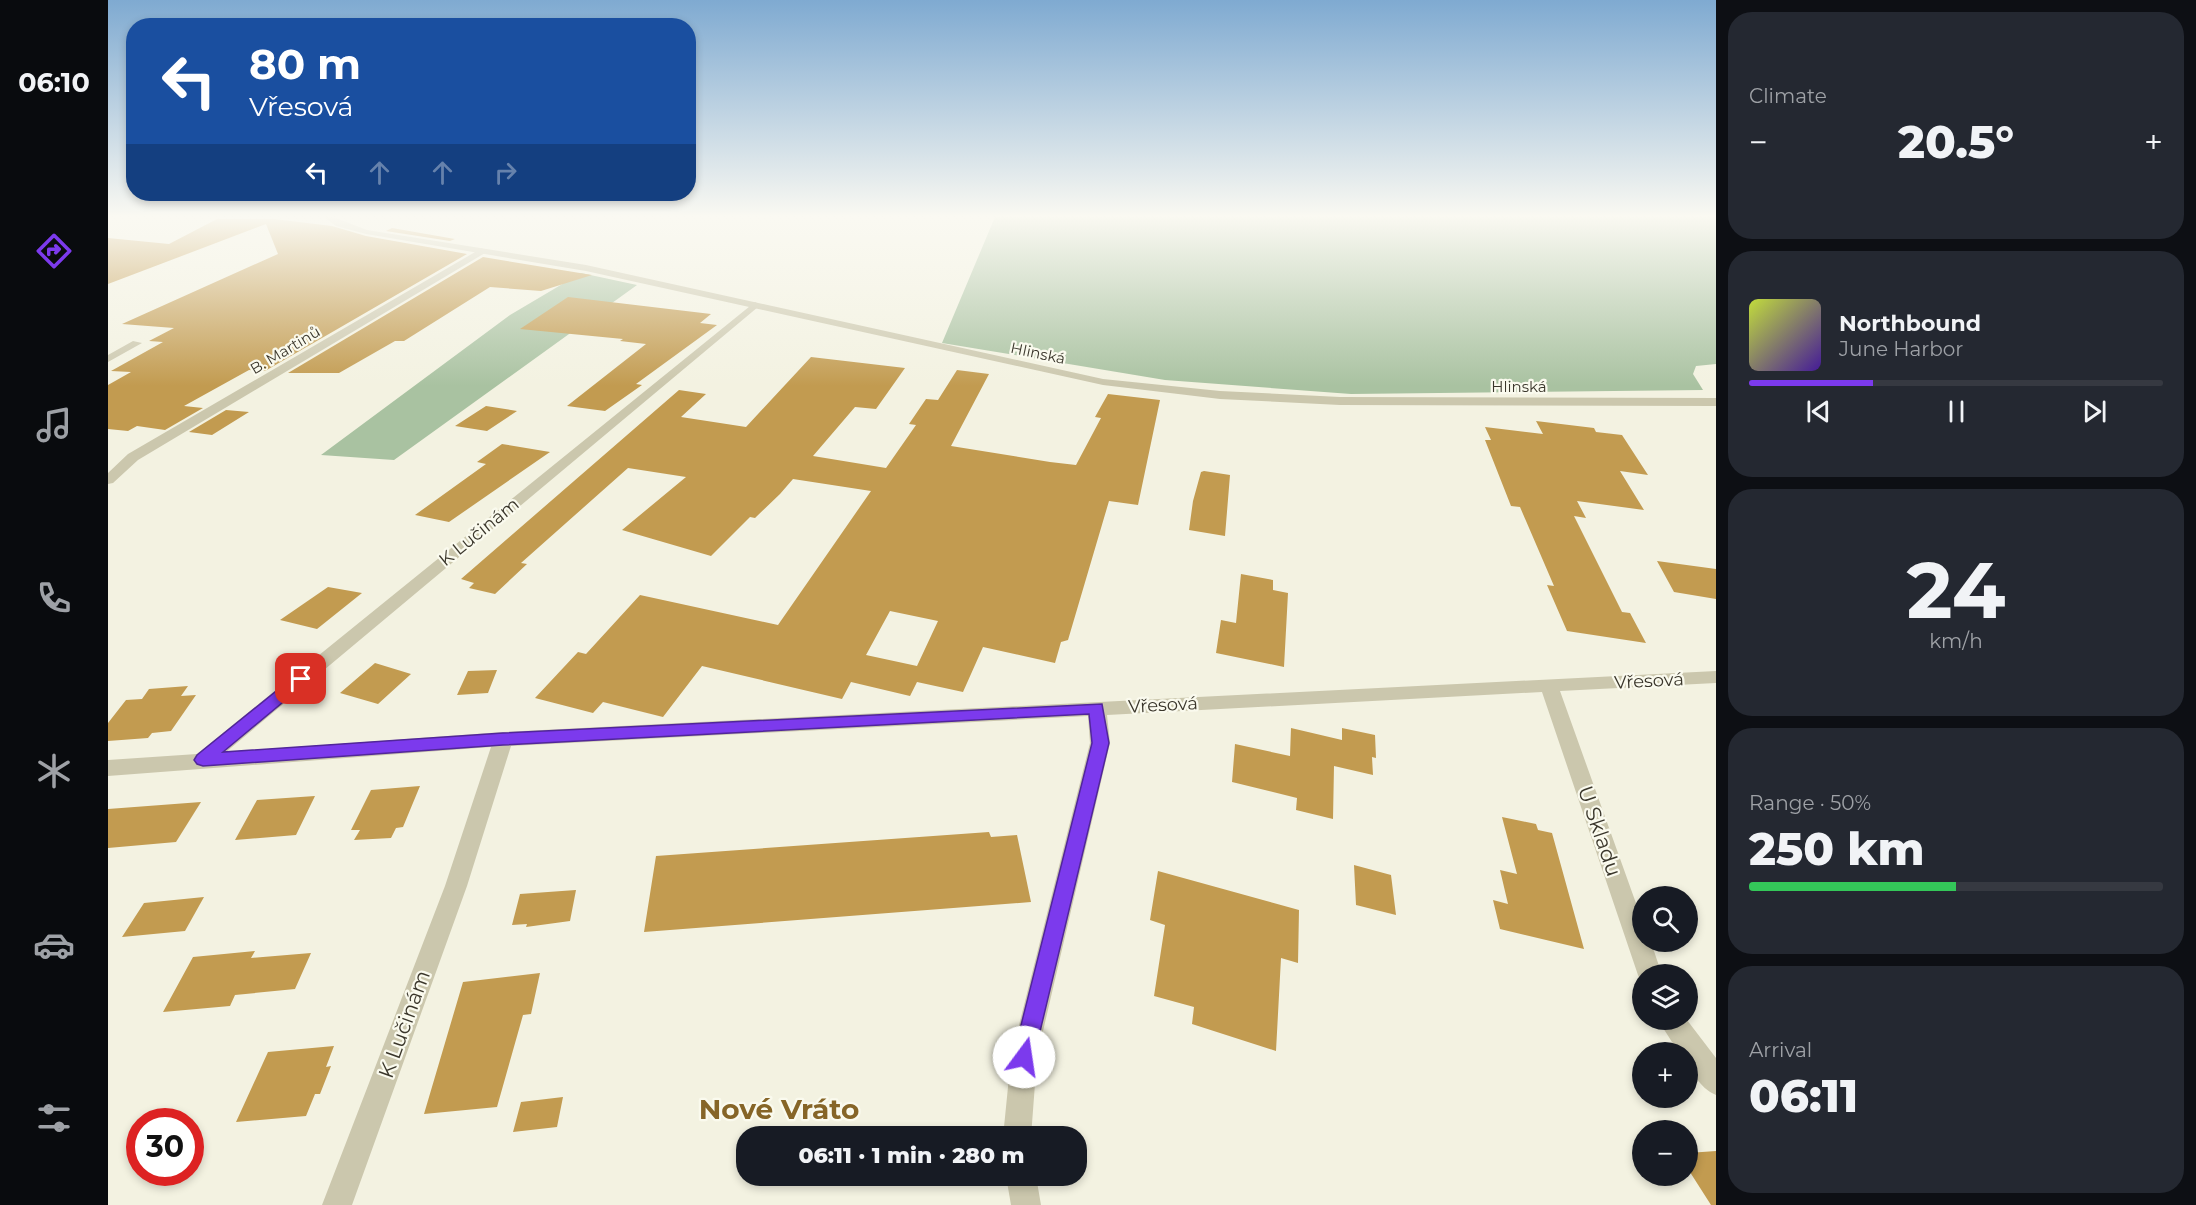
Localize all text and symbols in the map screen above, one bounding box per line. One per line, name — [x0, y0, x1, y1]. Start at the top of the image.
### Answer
text: 80 m — [249, 38, 361, 90]
icon: left — [150, 42, 228, 120]
text: 06:10 — [18, 66, 90, 99]
text: Climate — [1749, 84, 1827, 108]
text: Vřesová — [249, 90, 353, 123]
text: 20.5° — [1898, 114, 2014, 169]
text: − — [1749, 122, 1768, 162]
text: + — [2144, 122, 2163, 162]
icon: left — [300, 156, 333, 189]
icon: ahead — [363, 156, 396, 189]
icon: ahead — [426, 156, 459, 189]
icon: right — [489, 156, 522, 189]
icon: directions — [33, 230, 75, 272]
text: Northbound — [1839, 310, 1981, 337]
street label: B. Martinů — [247, 322, 323, 378]
text: June Harbor — [1839, 337, 1963, 361]
street label: Hlinská — [1009, 338, 1067, 368]
street label: Hlinská — [1491, 377, 1547, 396]
icon: previous — [1802, 395, 1835, 428]
icon: pause — [1940, 395, 1973, 428]
icon: next — [2078, 395, 2111, 428]
icon: music — [33, 404, 75, 446]
street label: K Lučinám — [434, 493, 524, 571]
text: 24 — [1907, 542, 2005, 638]
icon: phone — [33, 577, 75, 619]
text: km/h — [1929, 629, 1983, 653]
pin — [275, 653, 326, 704]
icon: arrive — [284, 662, 317, 695]
street label: Vřesová — [1614, 668, 1684, 694]
street label: Vřesová — [1128, 692, 1198, 718]
icon: climate — [33, 750, 75, 792]
street label: U Skladu — [1573, 782, 1627, 880]
text: Range · 50% — [1749, 791, 1871, 815]
text: 250 km — [1749, 821, 1925, 876]
map controls — [1632, 886, 1698, 1186]
button: search — [1632, 886, 1698, 952]
icon: car — [33, 924, 75, 966]
button: layers — [1632, 964, 1698, 1030]
street label: K Lučinám — [373, 967, 435, 1081]
position arrow — [992, 1025, 1056, 1089]
text: Arrival — [1749, 1038, 1812, 1062]
button: + — [1632, 1042, 1698, 1108]
text: 06:11 — [1749, 1068, 1858, 1123]
district label: Nové Vráto — [699, 1092, 859, 1126]
icon: filters — [33, 1097, 75, 1139]
speed limit sign: 30 — [126, 1108, 204, 1186]
button: − — [1632, 1120, 1698, 1186]
text: 06:11 · 1 min · 280 m — [798, 1142, 1025, 1169]

